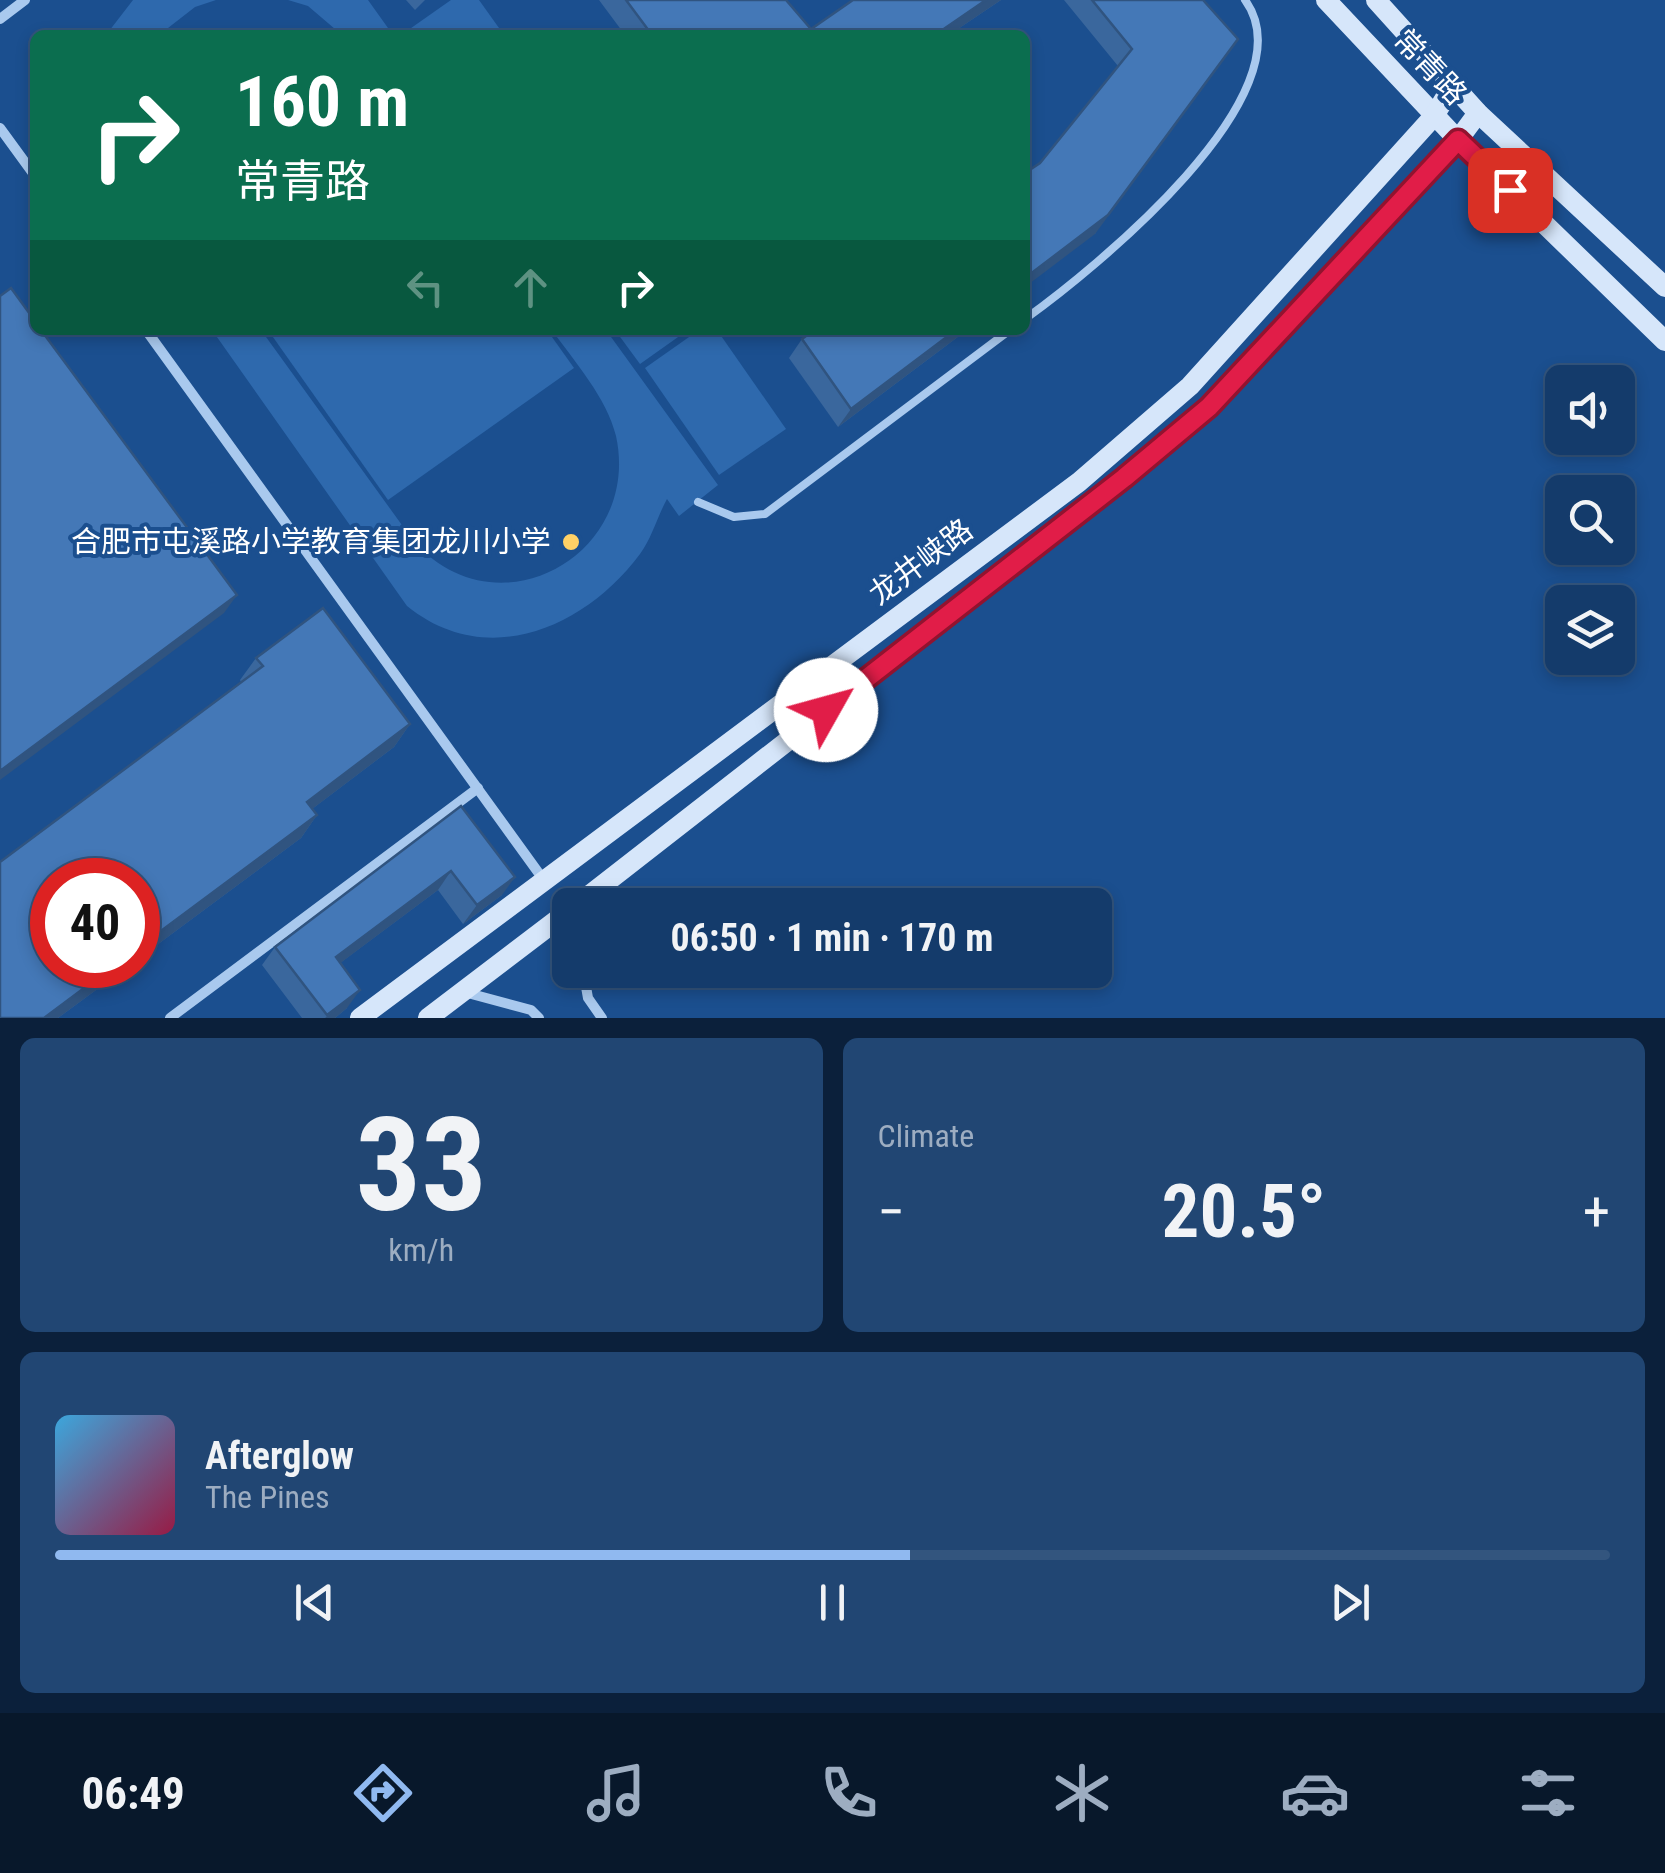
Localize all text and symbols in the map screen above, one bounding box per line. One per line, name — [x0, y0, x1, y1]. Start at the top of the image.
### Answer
street label: 常青路 — [1387, 22, 1474, 112]
text: 160 m — [235, 61, 409, 143]
icon: right — [70, 70, 200, 200]
pin — [1468, 148, 1553, 233]
text: 常青路 — [235, 155, 370, 208]
icon: arrive — [1483, 163, 1538, 218]
icon: left — [398, 260, 453, 315]
icon: ahead — [503, 260, 558, 315]
icon: right — [608, 260, 663, 315]
map controls — [1545, 365, 1635, 675]
button: sound — [1545, 365, 1635, 455]
button: search — [1545, 475, 1635, 565]
street label: 龙井峡路 — [862, 512, 979, 612]
place label: 合肥市屯溪路小学教育集团龙川小学 — [71, 524, 551, 559]
marker: 合肥市屯溪路小学教育集团龙川小学 — [560, 531, 582, 553]
button: layers — [1545, 585, 1635, 675]
position arrow — [774, 658, 878, 762]
speed limit sign: 40 — [30, 858, 160, 988]
text: 06:50 · 1 min · 170 m — [671, 916, 993, 960]
text: 33 — [356, 1089, 487, 1242]
text: Climate — [878, 1117, 974, 1155]
text: 20.5° — [1162, 1167, 1326, 1255]
text: − — [878, 1180, 905, 1244]
text: + — [1583, 1180, 1610, 1244]
text: km/h — [388, 1231, 454, 1269]
text: Afterglow — [205, 1434, 354, 1478]
text: The Pines — [205, 1478, 330, 1516]
icon: previous — [287, 1575, 342, 1630]
icon: pause — [805, 1575, 860, 1630]
icon: next — [1323, 1575, 1378, 1630]
icon: directions — [348, 1758, 418, 1828]
icon: music — [581, 1758, 651, 1828]
icon: phone — [814, 1758, 884, 1828]
icon: climate — [1047, 1758, 1117, 1828]
icon: car — [1280, 1758, 1350, 1828]
icon: filters — [1513, 1758, 1583, 1828]
text: 06:49 — [82, 1767, 185, 1820]

